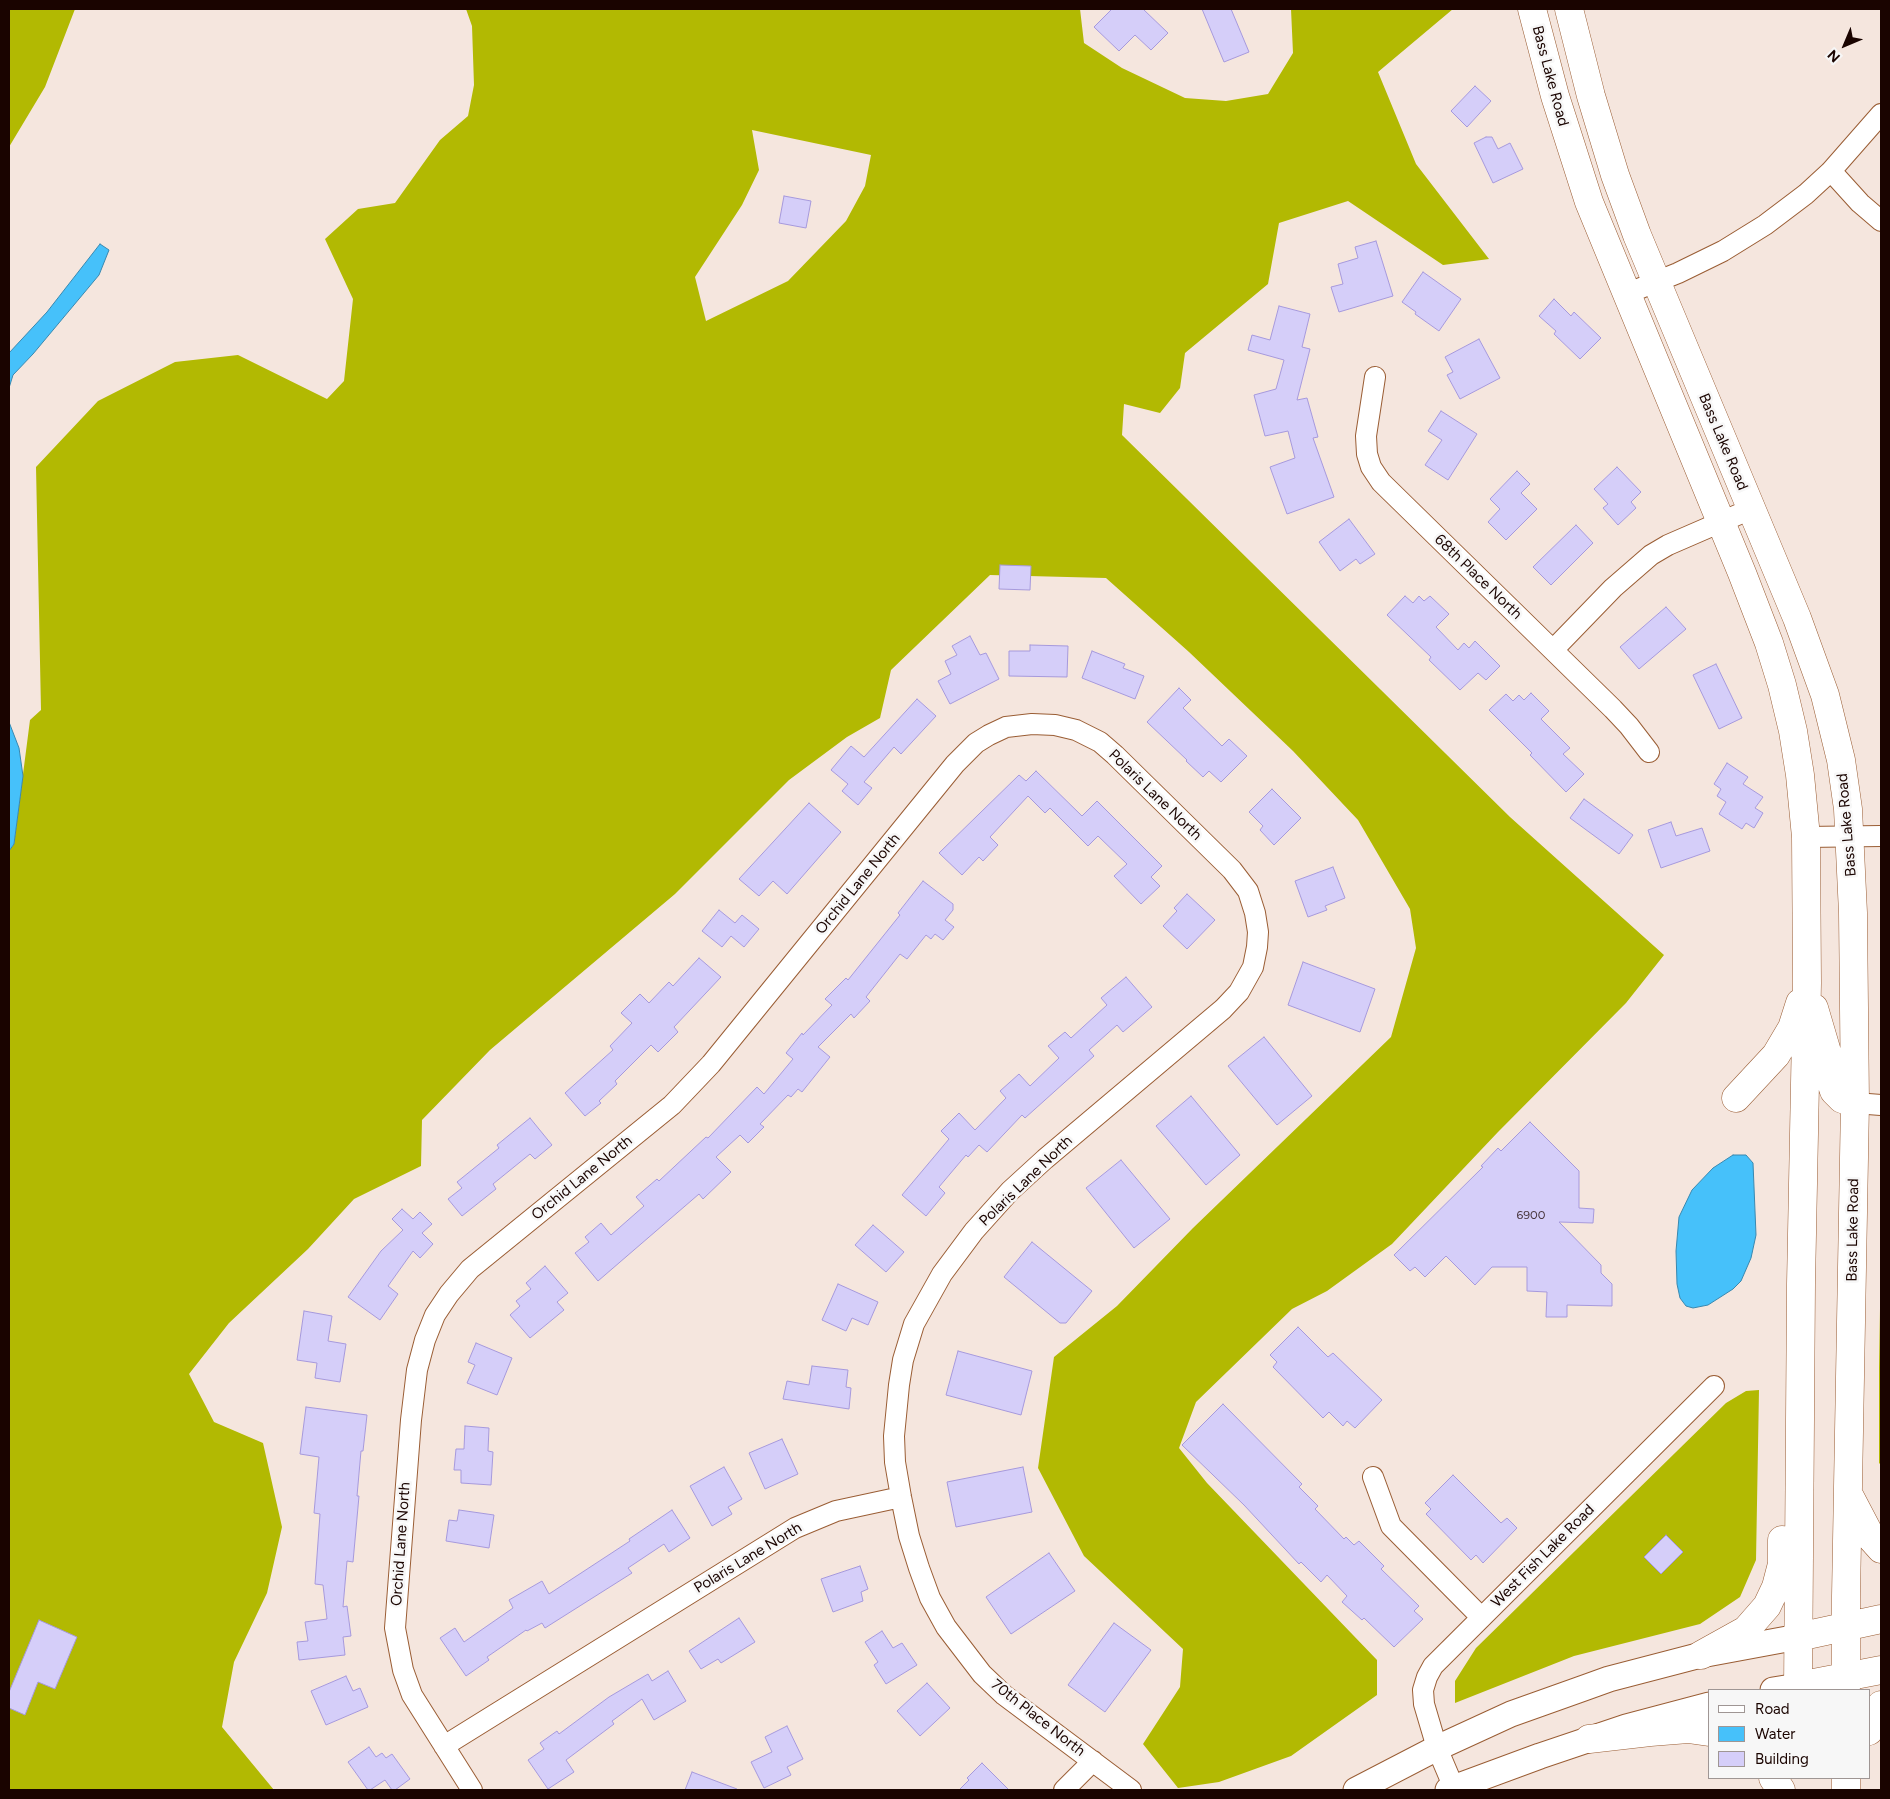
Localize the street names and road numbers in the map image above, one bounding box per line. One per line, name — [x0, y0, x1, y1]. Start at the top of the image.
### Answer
street label: Bass Lake Road — [1528, 24, 1572, 128]
street label: Bass Lake Road — [1694, 391, 1752, 493]
street label: 68th Place North — [1431, 531, 1525, 623]
street label: Polaris Lane North — [1105, 746, 1205, 844]
street label: Bass Lake Road — [1834, 773, 1860, 877]
street label: Orchid Lane North — [812, 830, 904, 938]
street label: Orchid Lane North — [528, 1132, 636, 1224]
street label: Polaris Lane North — [976, 1132, 1076, 1230]
street label: Bass Lake Road — [1843, 1178, 1863, 1282]
street label: Orchid Lane North — [388, 1481, 414, 1607]
street label: West Fish Lake Road — [1488, 1501, 1598, 1611]
street label: Polaris Lane North — [691, 1519, 805, 1597]
street label: 70th Place North — [987, 1676, 1089, 1760]

